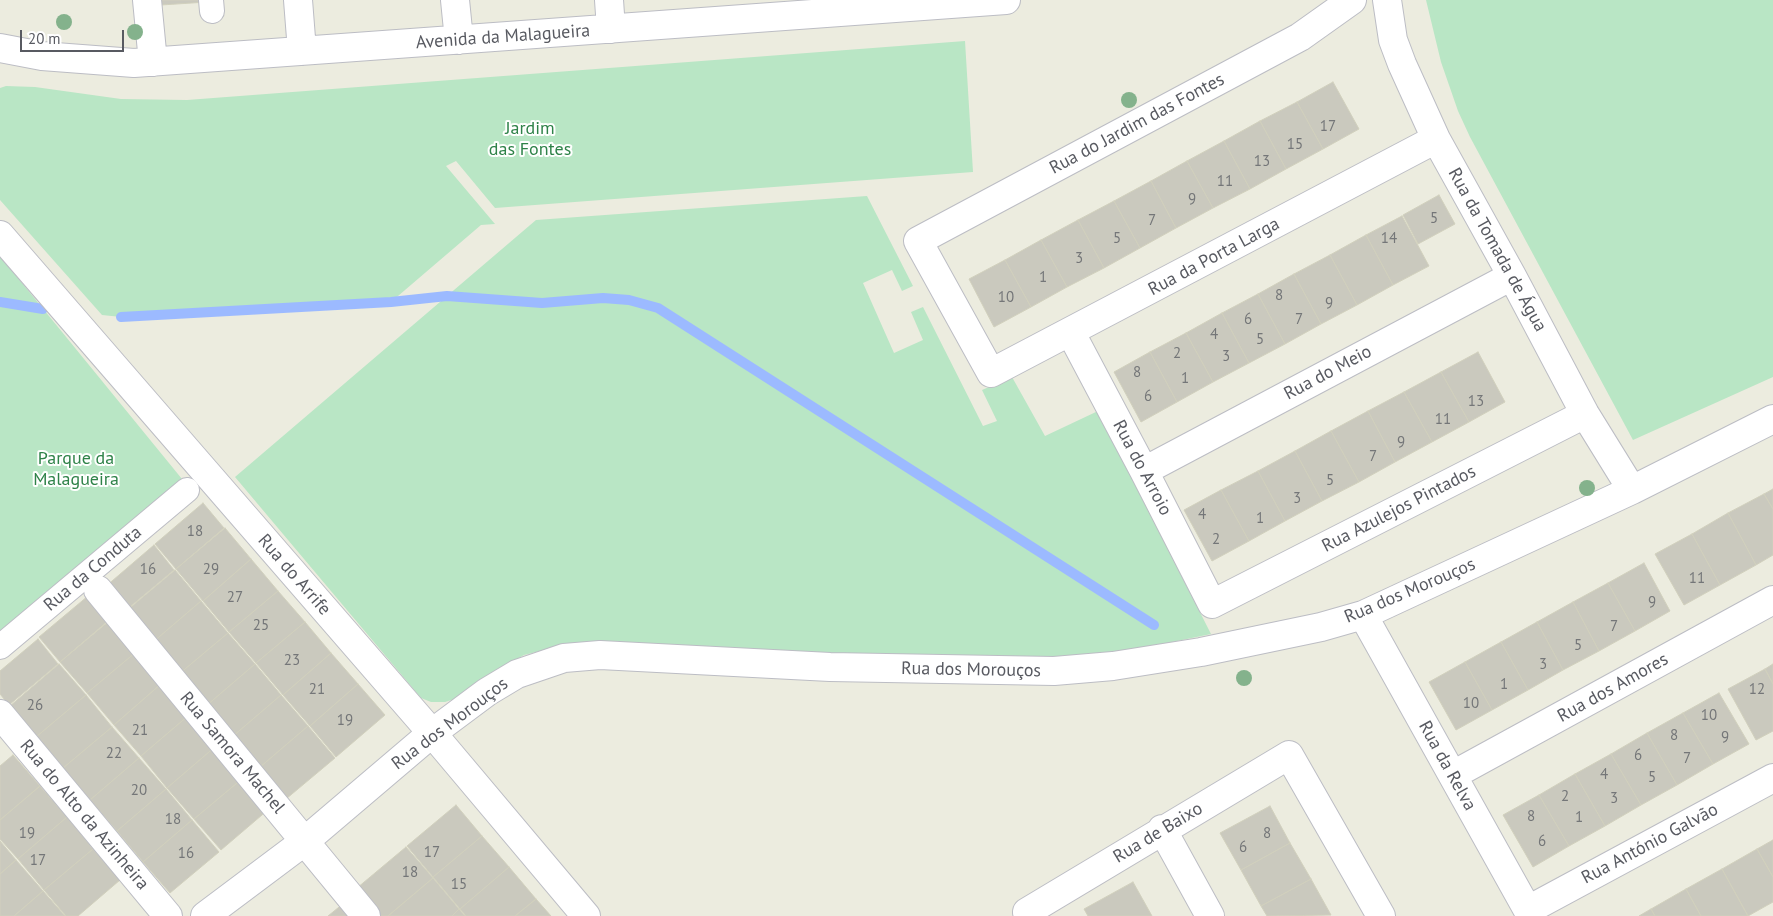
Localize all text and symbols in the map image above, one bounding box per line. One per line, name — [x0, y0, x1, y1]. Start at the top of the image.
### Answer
scale bar — [22, 20, 126, 52]
street label: Avenida da Malagueira — [415, 20, 591, 54]
text: 20 m — [28, 29, 61, 48]
street label: Rua do Jardim das Fontes — [1046, 69, 1228, 179]
park label: Jardim das Fontes — [489, 118, 571, 160]
house number: 17 — [1320, 118, 1336, 136]
house number: 15 — [1287, 136, 1303, 154]
house number: 13 — [1254, 153, 1270, 171]
street label: Rua da Tomada de Água — [1443, 164, 1551, 336]
house number: 11 — [1217, 173, 1233, 191]
house number: 9 — [1188, 191, 1196, 209]
house number: 5 — [1430, 210, 1438, 228]
house number: 7 — [1148, 212, 1156, 230]
street label: Rua da Porta Larga — [1145, 213, 1283, 301]
house number: 5 — [1113, 230, 1121, 248]
house number: 14 — [1381, 230, 1397, 248]
house number: 3 — [1075, 250, 1083, 268]
house number: 1 — [1039, 269, 1047, 287]
house number: 8 — [1275, 287, 1283, 305]
house number: 10 — [998, 289, 1014, 307]
house number: 9 — [1325, 295, 1333, 313]
house number: 6 — [1244, 311, 1252, 329]
house number: 7 — [1295, 311, 1303, 329]
house number: 4 — [1210, 326, 1218, 344]
house number: 5 — [1256, 331, 1264, 349]
street label: Rua do Meio — [1281, 341, 1375, 405]
house number: 2 — [1173, 345, 1181, 363]
house number: 3 — [1222, 348, 1230, 366]
house number: 8 — [1133, 364, 1141, 382]
house number: 1 — [1181, 370, 1189, 388]
house number: 6 — [1144, 388, 1152, 406]
house number: 13 — [1468, 393, 1484, 411]
house number: 11 — [1435, 411, 1451, 429]
street label: Rua do Arroio — [1108, 417, 1176, 519]
house number: 9 — [1397, 434, 1405, 452]
park label: Parque da Malagueira — [33, 448, 119, 490]
house number: 7 — [1369, 448, 1377, 466]
street label: Rua Azulejos Pintados — [1318, 461, 1480, 557]
house number: 5 — [1326, 472, 1334, 490]
house number: 3 — [1293, 490, 1301, 508]
house number: 4 — [1198, 506, 1206, 524]
house number: 1 — [1256, 510, 1264, 528]
street label: Rua da Conduta — [40, 522, 146, 616]
house number: 18 — [187, 523, 203, 541]
street label: Rua do Arrife — [253, 530, 335, 620]
house number: 2 — [1212, 531, 1220, 549]
street label: Rua dos Morouços — [1341, 554, 1479, 628]
house number: 16 — [140, 561, 156, 579]
house number: 29 — [203, 561, 219, 579]
house number: 11 — [1689, 570, 1705, 588]
house number: 27 — [227, 589, 243, 607]
house number: 9 — [1648, 594, 1656, 612]
house number: 25 — [253, 617, 269, 635]
house number: 7 — [1610, 618, 1618, 636]
house number: 5 — [1574, 637, 1582, 655]
street label: Rua dos Amores — [1554, 649, 1672, 727]
house number: 23 — [284, 652, 300, 670]
house number: 3 — [1539, 656, 1547, 674]
street label: Rua dos Morouços — [901, 658, 1041, 682]
street label: Rua dos Morouços — [388, 673, 512, 775]
house number: 1 — [1500, 676, 1508, 694]
house number: 21 — [309, 681, 325, 699]
house number: 12 — [1749, 681, 1765, 699]
street label: Rua Samora Machel — [175, 688, 289, 818]
house number: 10 — [1463, 695, 1479, 713]
house number: 26 — [27, 697, 43, 715]
house number: 10 — [1701, 707, 1717, 725]
house number: 19 — [337, 712, 353, 730]
street label: Rua da Relva — [1413, 717, 1481, 815]
house number: 21 — [132, 722, 148, 740]
house number: 8 — [1670, 727, 1678, 745]
house number: 9 — [1721, 729, 1729, 747]
street label: Rua do Alto da Azinheira — [15, 736, 153, 894]
house number: 22 — [106, 745, 122, 763]
house number: 6 — [1634, 747, 1642, 765]
house number: 7 — [1683, 750, 1691, 768]
house number: 4 — [1600, 766, 1608, 784]
house number: 5 — [1648, 769, 1656, 787]
house number: 20 — [131, 782, 147, 800]
house number: 2 — [1561, 788, 1569, 806]
house number: 3 — [1610, 790, 1618, 808]
street label: Rua de Baixo — [1109, 798, 1207, 868]
street label: Rua António Galvão — [1578, 799, 1722, 889]
house number: 8 — [1527, 808, 1535, 826]
house number: 1 — [1575, 809, 1583, 827]
house number: 18 — [165, 811, 181, 829]
house number: 19 — [19, 825, 35, 843]
house number: 8 — [1263, 825, 1271, 843]
house number: 6 — [1538, 833, 1546, 851]
house number: 6 — [1239, 839, 1247, 857]
house number: 17 — [424, 844, 440, 862]
house number: 16 — [178, 845, 194, 863]
house number: 17 — [30, 852, 46, 870]
house number: 18 — [402, 864, 418, 882]
house number: 15 — [451, 876, 467, 894]

